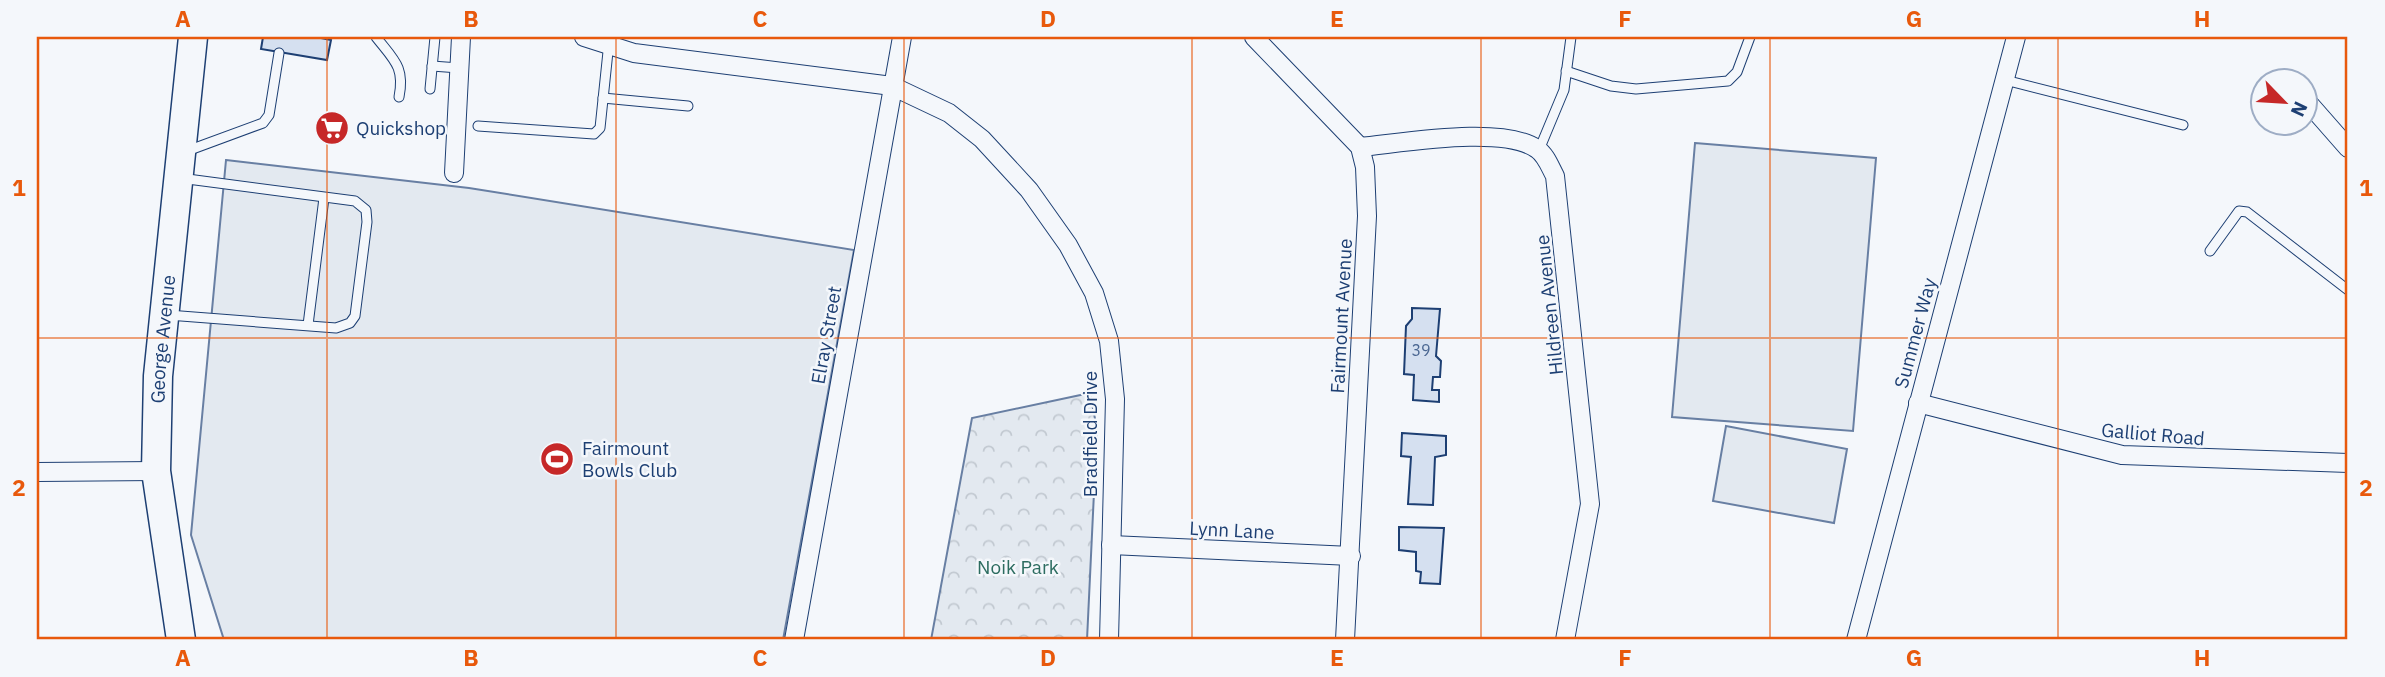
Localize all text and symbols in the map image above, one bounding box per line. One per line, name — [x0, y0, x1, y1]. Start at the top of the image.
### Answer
text: A — [175, 3, 191, 33]
text: B — [463, 3, 479, 33]
text: C — [753, 3, 768, 33]
text: D — [1040, 3, 1056, 33]
text: E — [1330, 3, 1344, 33]
text: F — [1618, 3, 1632, 33]
text: G — [1906, 3, 1922, 33]
text: H — [2194, 3, 2210, 33]
north arrow — [2248, 66, 2318, 136]
text: N — [2286, 98, 2313, 120]
supermarket icon: Quickshop — [313, 109, 351, 147]
place label: Quickshop — [356, 116, 446, 140]
text: 1 — [12, 172, 26, 202]
text: 1 — [2359, 172, 2373, 202]
street label: Hildreen Avenue — [1530, 234, 1568, 376]
street label: Fairmount Avenue — [1325, 238, 1357, 394]
street label: George Avenue — [145, 274, 180, 404]
street label: Summer Way — [1889, 275, 1941, 391]
street label: Elray Street — [806, 284, 846, 386]
house number: 39 — [1411, 340, 1431, 360]
street label: Bradfield Drive — [1078, 371, 1102, 497]
street label: Galliot Road — [2100, 418, 2206, 450]
place label: Fairmount Bowls Club — [582, 436, 677, 482]
sports icon: Fairmount Bowls Club — [538, 440, 576, 478]
text: 2 — [12, 472, 26, 502]
text: 2 — [2359, 472, 2373, 502]
street label: Lynn Lane — [1189, 516, 1275, 544]
park label: Noik Park — [977, 555, 1059, 579]
text: A — [175, 642, 191, 672]
text: B — [463, 642, 479, 672]
text: C — [753, 642, 768, 672]
text: D — [1040, 642, 1056, 672]
text: E — [1330, 642, 1344, 672]
text: F — [1618, 642, 1632, 672]
text: G — [1906, 642, 1922, 672]
text: H — [2194, 642, 2210, 672]

